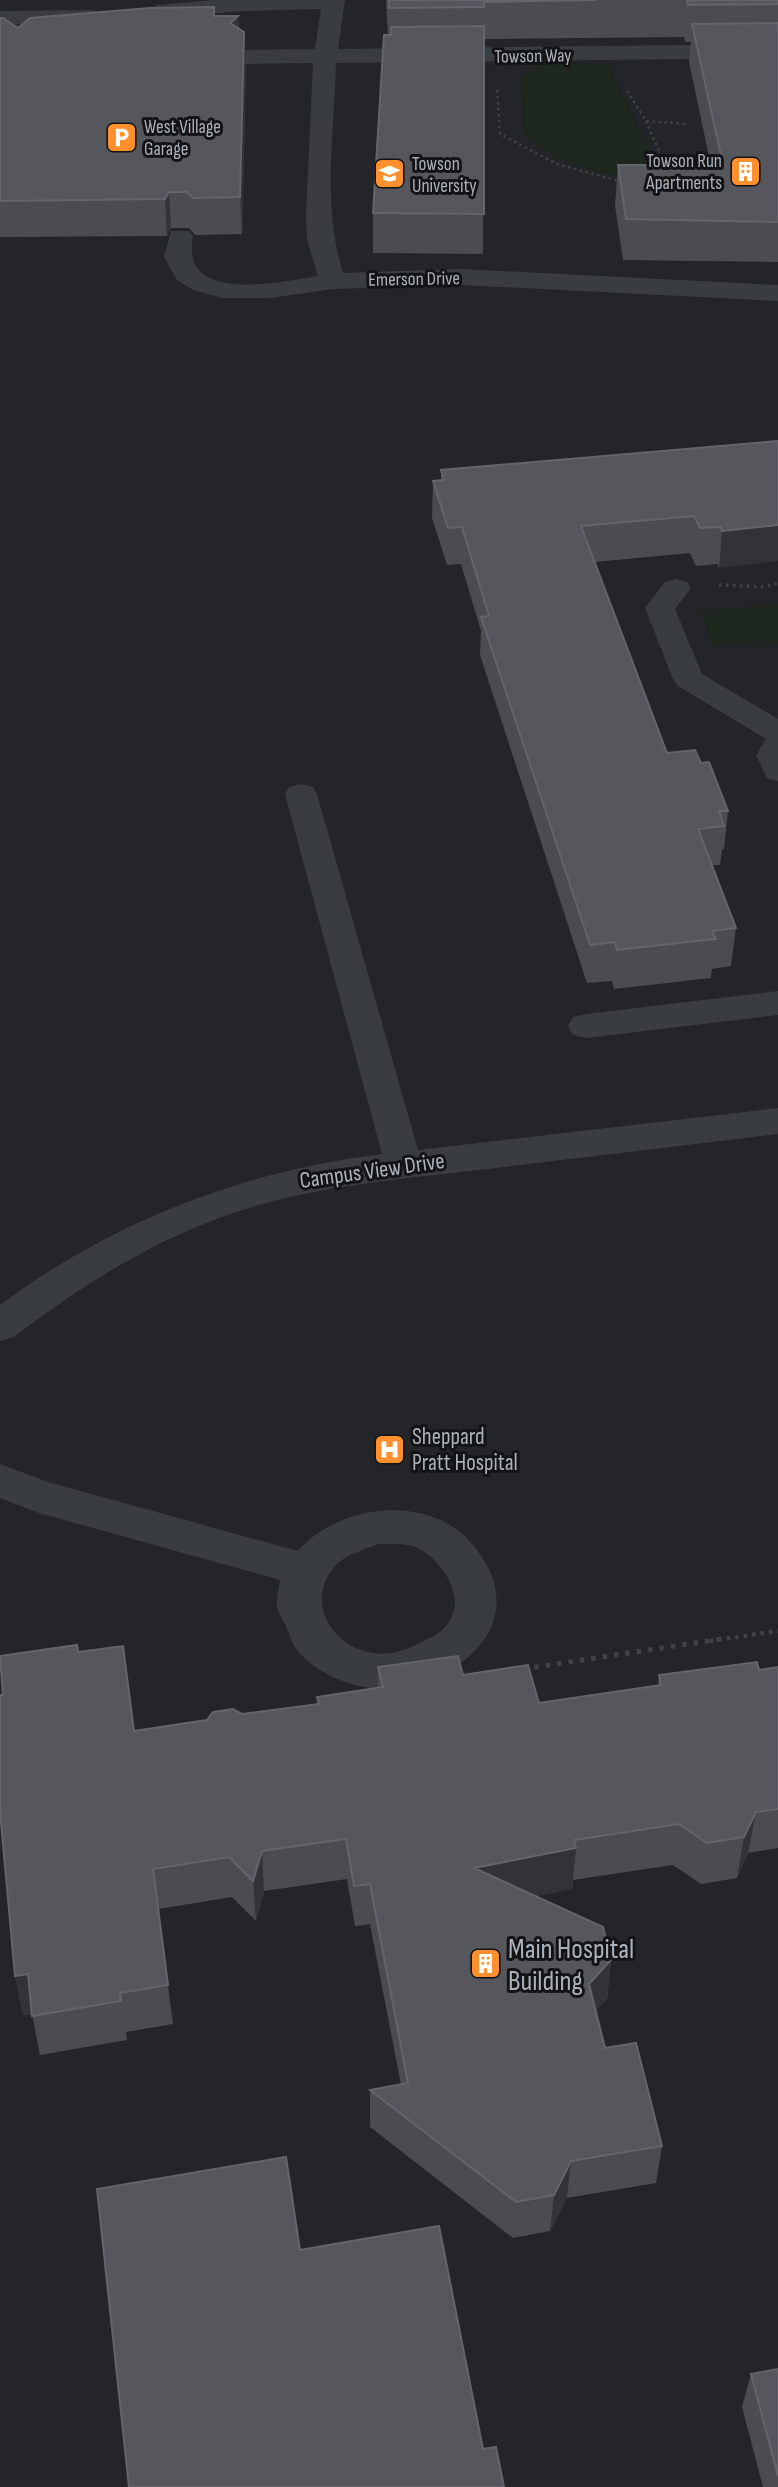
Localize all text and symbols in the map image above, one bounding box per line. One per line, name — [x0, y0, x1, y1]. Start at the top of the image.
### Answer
street label: Towson Way — [494, 44, 572, 69]
place label: West Village Garage — [144, 116, 221, 161]
parking icon: West Village Garage — [104, 120, 138, 154]
place label: Towson Run Apartments — [645, 150, 722, 195]
place label: Towson University — [412, 153, 477, 198]
building icon: Towson Run Apartments — [728, 154, 762, 188]
school or university icon: Towson University — [372, 157, 406, 191]
street label: Emerson Drive — [368, 267, 460, 292]
street label: Campus View Drive — [298, 1147, 446, 1195]
place label: Sheppard Pratt Hospital — [412, 1423, 518, 1477]
hospital icon: Sheppard Pratt Hospital — [372, 1432, 406, 1466]
place label: Main Hospital Building — [508, 1933, 634, 1998]
building icon: Main Hospital Building — [468, 1947, 502, 1981]

